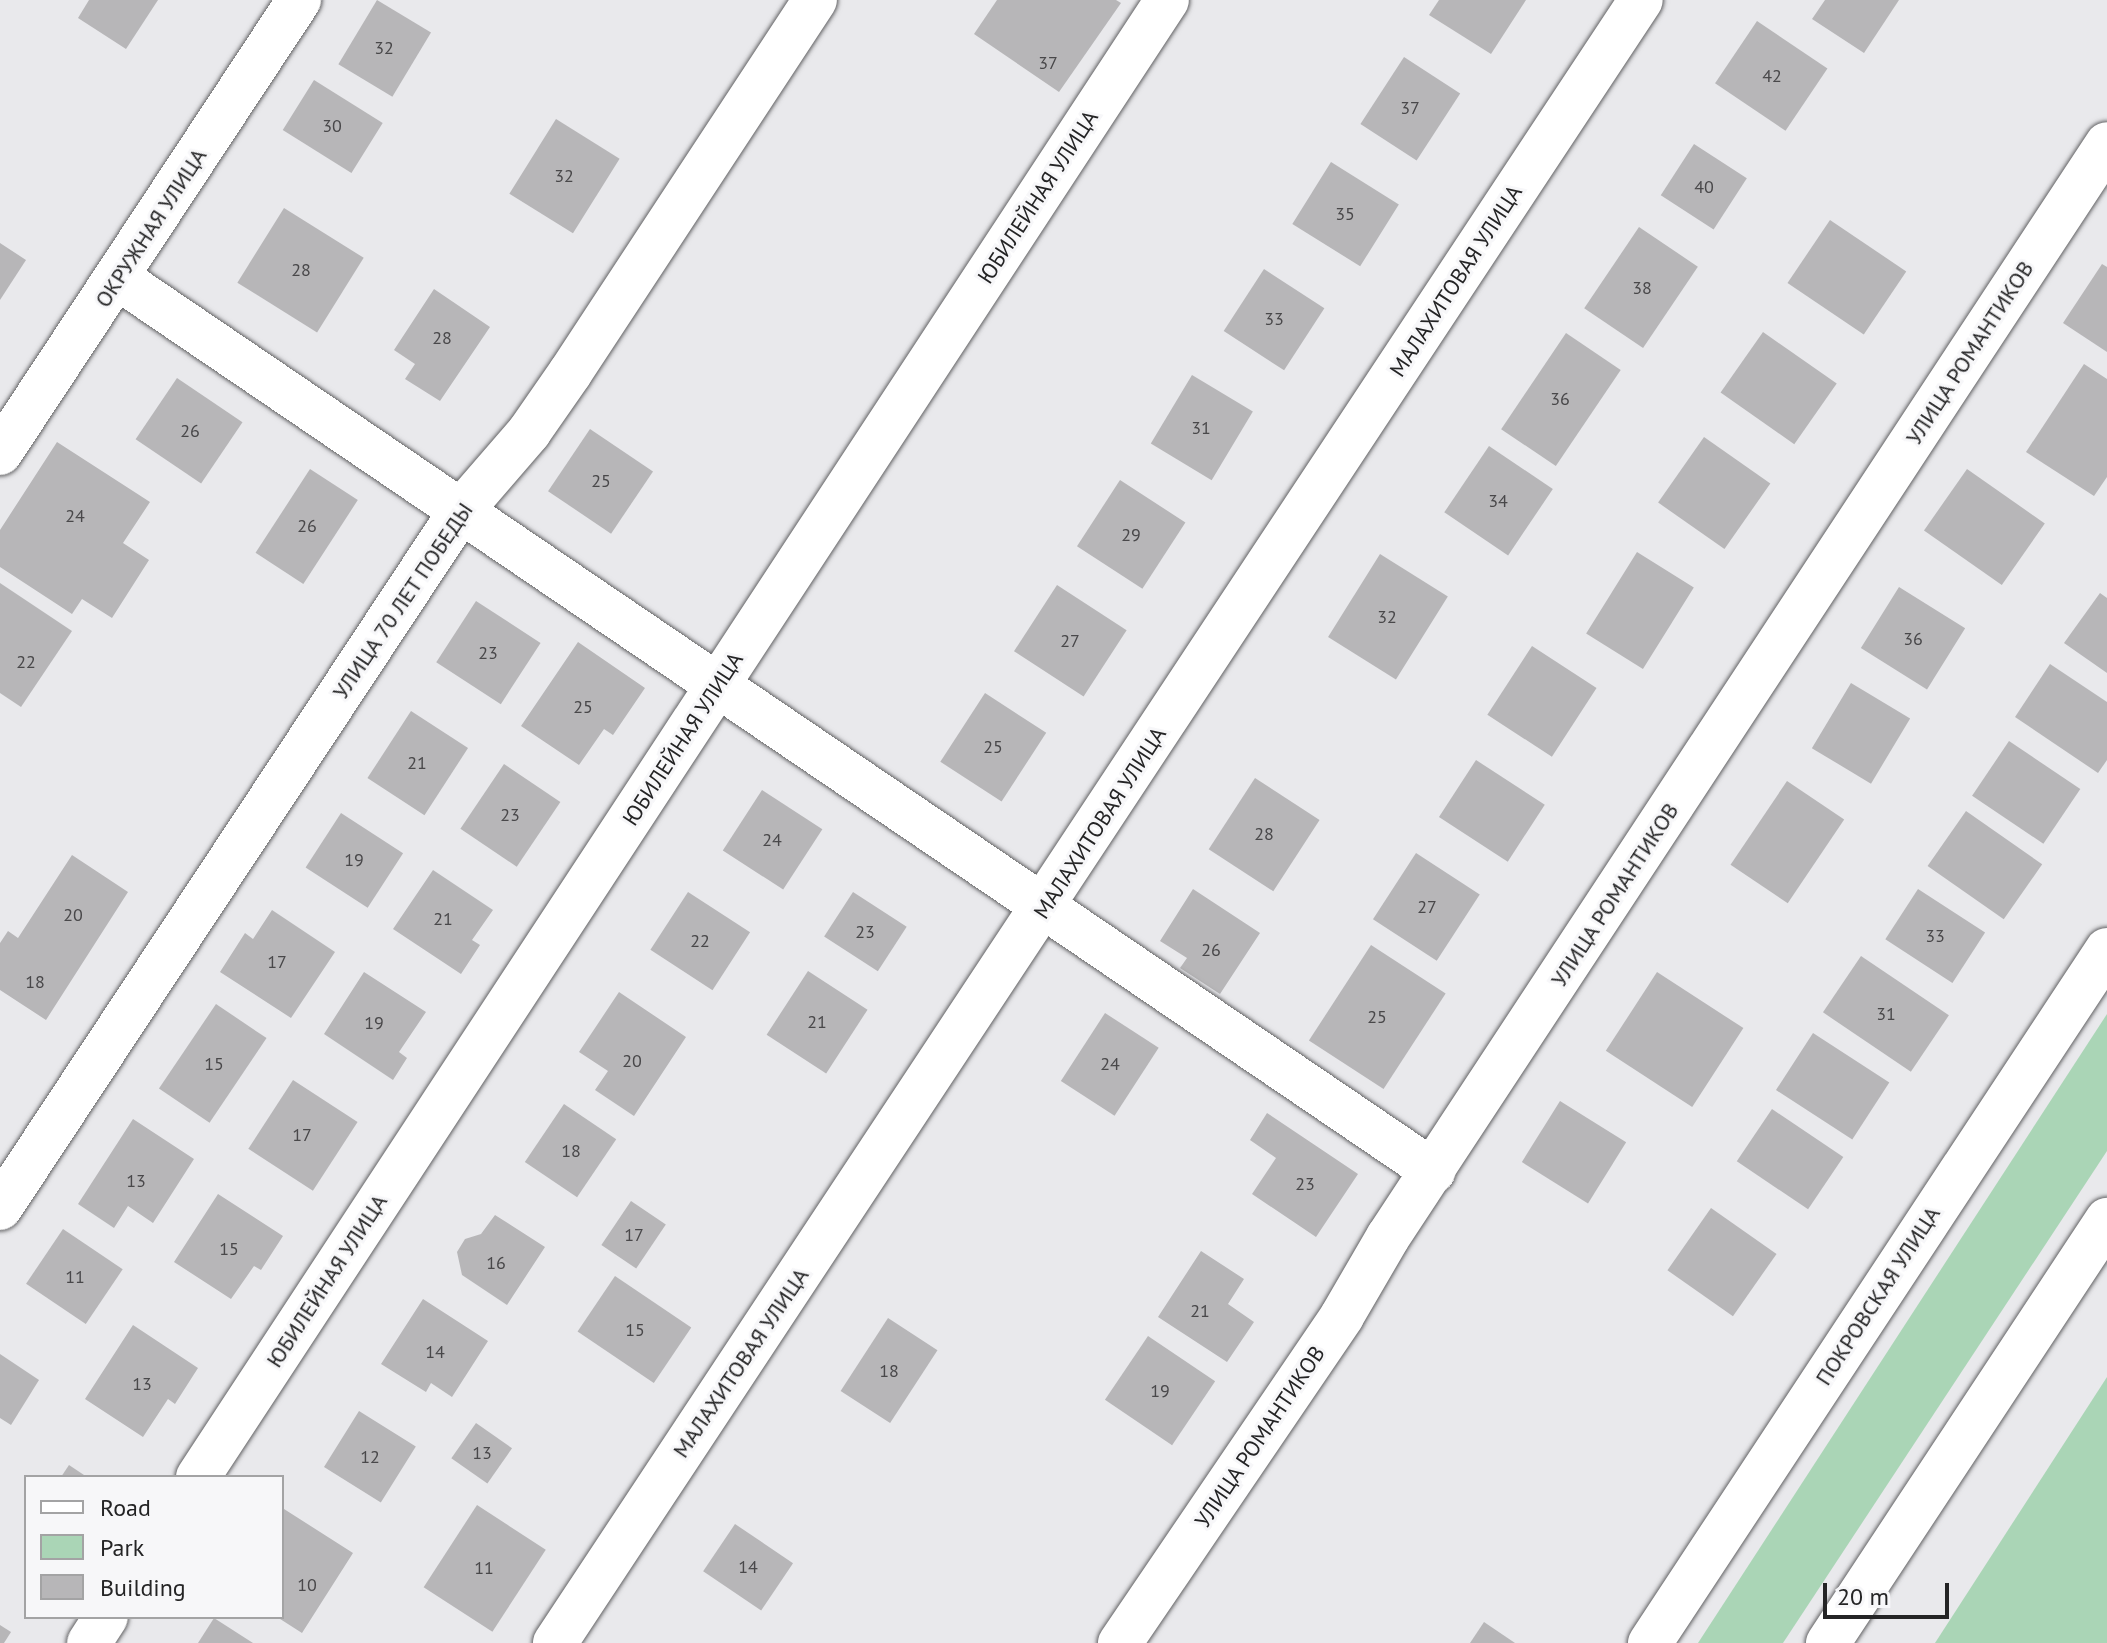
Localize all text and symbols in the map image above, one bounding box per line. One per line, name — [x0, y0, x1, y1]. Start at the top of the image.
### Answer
house number: 32 — [374, 37, 394, 59]
house number: 37 — [1038, 52, 1058, 74]
house number: 42 — [1762, 65, 1782, 87]
house number: 37 — [1400, 97, 1420, 119]
street label: ЮБИЛЕЙНАЯ УЛИЦА — [972, 105, 1104, 289]
house number: 30 — [322, 115, 342, 137]
street label: ОКРУЖНАЯ УЛИЦА — [90, 143, 212, 313]
house number: 32 — [554, 165, 574, 187]
house number: 40 — [1694, 176, 1714, 198]
street label: МАЛАХИТОВАЯ УЛИЦА — [1384, 180, 1528, 382]
house number: 35 — [1335, 203, 1355, 225]
street label: УЛИЦА РОМАНТИКОВ — [1901, 256, 2039, 450]
house number: 28 — [291, 259, 311, 281]
house number: 38 — [1632, 277, 1652, 299]
house number: 33 — [1264, 308, 1284, 330]
house number: 28 — [432, 327, 452, 349]
house number: 36 — [1550, 388, 1570, 410]
house number: 31 — [1191, 417, 1211, 439]
house number: 26 — [180, 420, 200, 442]
house number: 25 — [591, 470, 611, 492]
house number: 34 — [1488, 490, 1508, 512]
street label: УЛИЦА 70 ЛЕТ ПОБЕДЫ — [327, 497, 479, 705]
house number: 24 — [65, 505, 85, 527]
house number: 26 — [297, 515, 317, 537]
house number: 29 — [1121, 524, 1141, 546]
house number: 32 — [1377, 606, 1397, 628]
house number: 36 — [1903, 628, 1923, 650]
house number: 27 — [1060, 630, 1080, 652]
house number: 23 — [478, 642, 498, 664]
street label: ЮБИЛЕЙНАЯ УЛИЦА — [617, 647, 749, 831]
house number: 22 — [16, 651, 36, 673]
house number: 25 — [573, 696, 593, 718]
street label: МАЛАХИТОВАЯ УЛИЦА — [1028, 722, 1172, 924]
house number: 25 — [983, 736, 1003, 758]
house number: 21 — [407, 752, 427, 774]
street label: УЛИЦА РОМАНТИКОВ — [1546, 798, 1684, 992]
house number: 23 — [500, 804, 520, 826]
house number: 28 — [1254, 823, 1274, 845]
house number: 24 — [762, 829, 782, 851]
house number: 19 — [344, 849, 364, 871]
house number: 27 — [1417, 896, 1437, 918]
house number: 20 — [63, 904, 83, 926]
house number: 21 — [433, 908, 453, 930]
house number: 23 — [855, 921, 875, 943]
house number: 33 — [1925, 925, 1945, 947]
house number: 22 — [690, 930, 710, 952]
house number: 26 — [1201, 939, 1221, 961]
house number: 17 — [267, 951, 287, 973]
house number: 18 — [25, 971, 45, 993]
house number: 31 — [1876, 1003, 1896, 1025]
house number: 25 — [1367, 1006, 1387, 1028]
house number: 21 — [807, 1011, 827, 1033]
house number: 19 — [364, 1012, 384, 1034]
house number: 20 — [622, 1050, 642, 1072]
house number: 15 — [204, 1053, 224, 1075]
house number: 24 — [1100, 1053, 1120, 1075]
house number: 17 — [292, 1124, 312, 1146]
house number: 18 — [561, 1140, 581, 1162]
house number: 13 — [126, 1170, 146, 1192]
house number: 23 — [1295, 1173, 1315, 1195]
street label: ЮБИЛЕЙНАЯ УЛИЦА — [261, 1189, 393, 1373]
street label: ПОКРОВСКАЯ УЛИЦА — [1810, 1201, 1946, 1391]
house number: 17 — [624, 1224, 644, 1246]
house number: 15 — [219, 1238, 239, 1260]
house number: 16 — [486, 1252, 506, 1274]
street label: МАЛАХИТОВАЯ УЛИЦА — [668, 1263, 814, 1463]
house number: 11 — [65, 1266, 85, 1288]
house number: 21 — [1190, 1300, 1210, 1322]
house number: 15 — [625, 1319, 645, 1341]
house number: 14 — [425, 1341, 445, 1363]
street label: УЛИЦА РОМАНТИКОВ — [1189, 1341, 1331, 1533]
house number: 18 — [879, 1360, 899, 1382]
house number: 13 — [132, 1373, 152, 1395]
house number: 19 — [1150, 1380, 1170, 1402]
house number: 13 — [472, 1442, 492, 1464]
house number: 12 — [360, 1446, 380, 1468]
legend — [24, 1475, 284, 1619]
text: Road — [100, 1492, 151, 1523]
text: Park — [100, 1532, 144, 1563]
house number: 14 — [738, 1556, 758, 1578]
house number: 11 — [474, 1557, 494, 1579]
scale bar — [1827, 1567, 1953, 1617]
text: Building — [100, 1572, 186, 1603]
house number: 10 — [297, 1574, 317, 1596]
text: 20 m — [1837, 1581, 1889, 1612]

